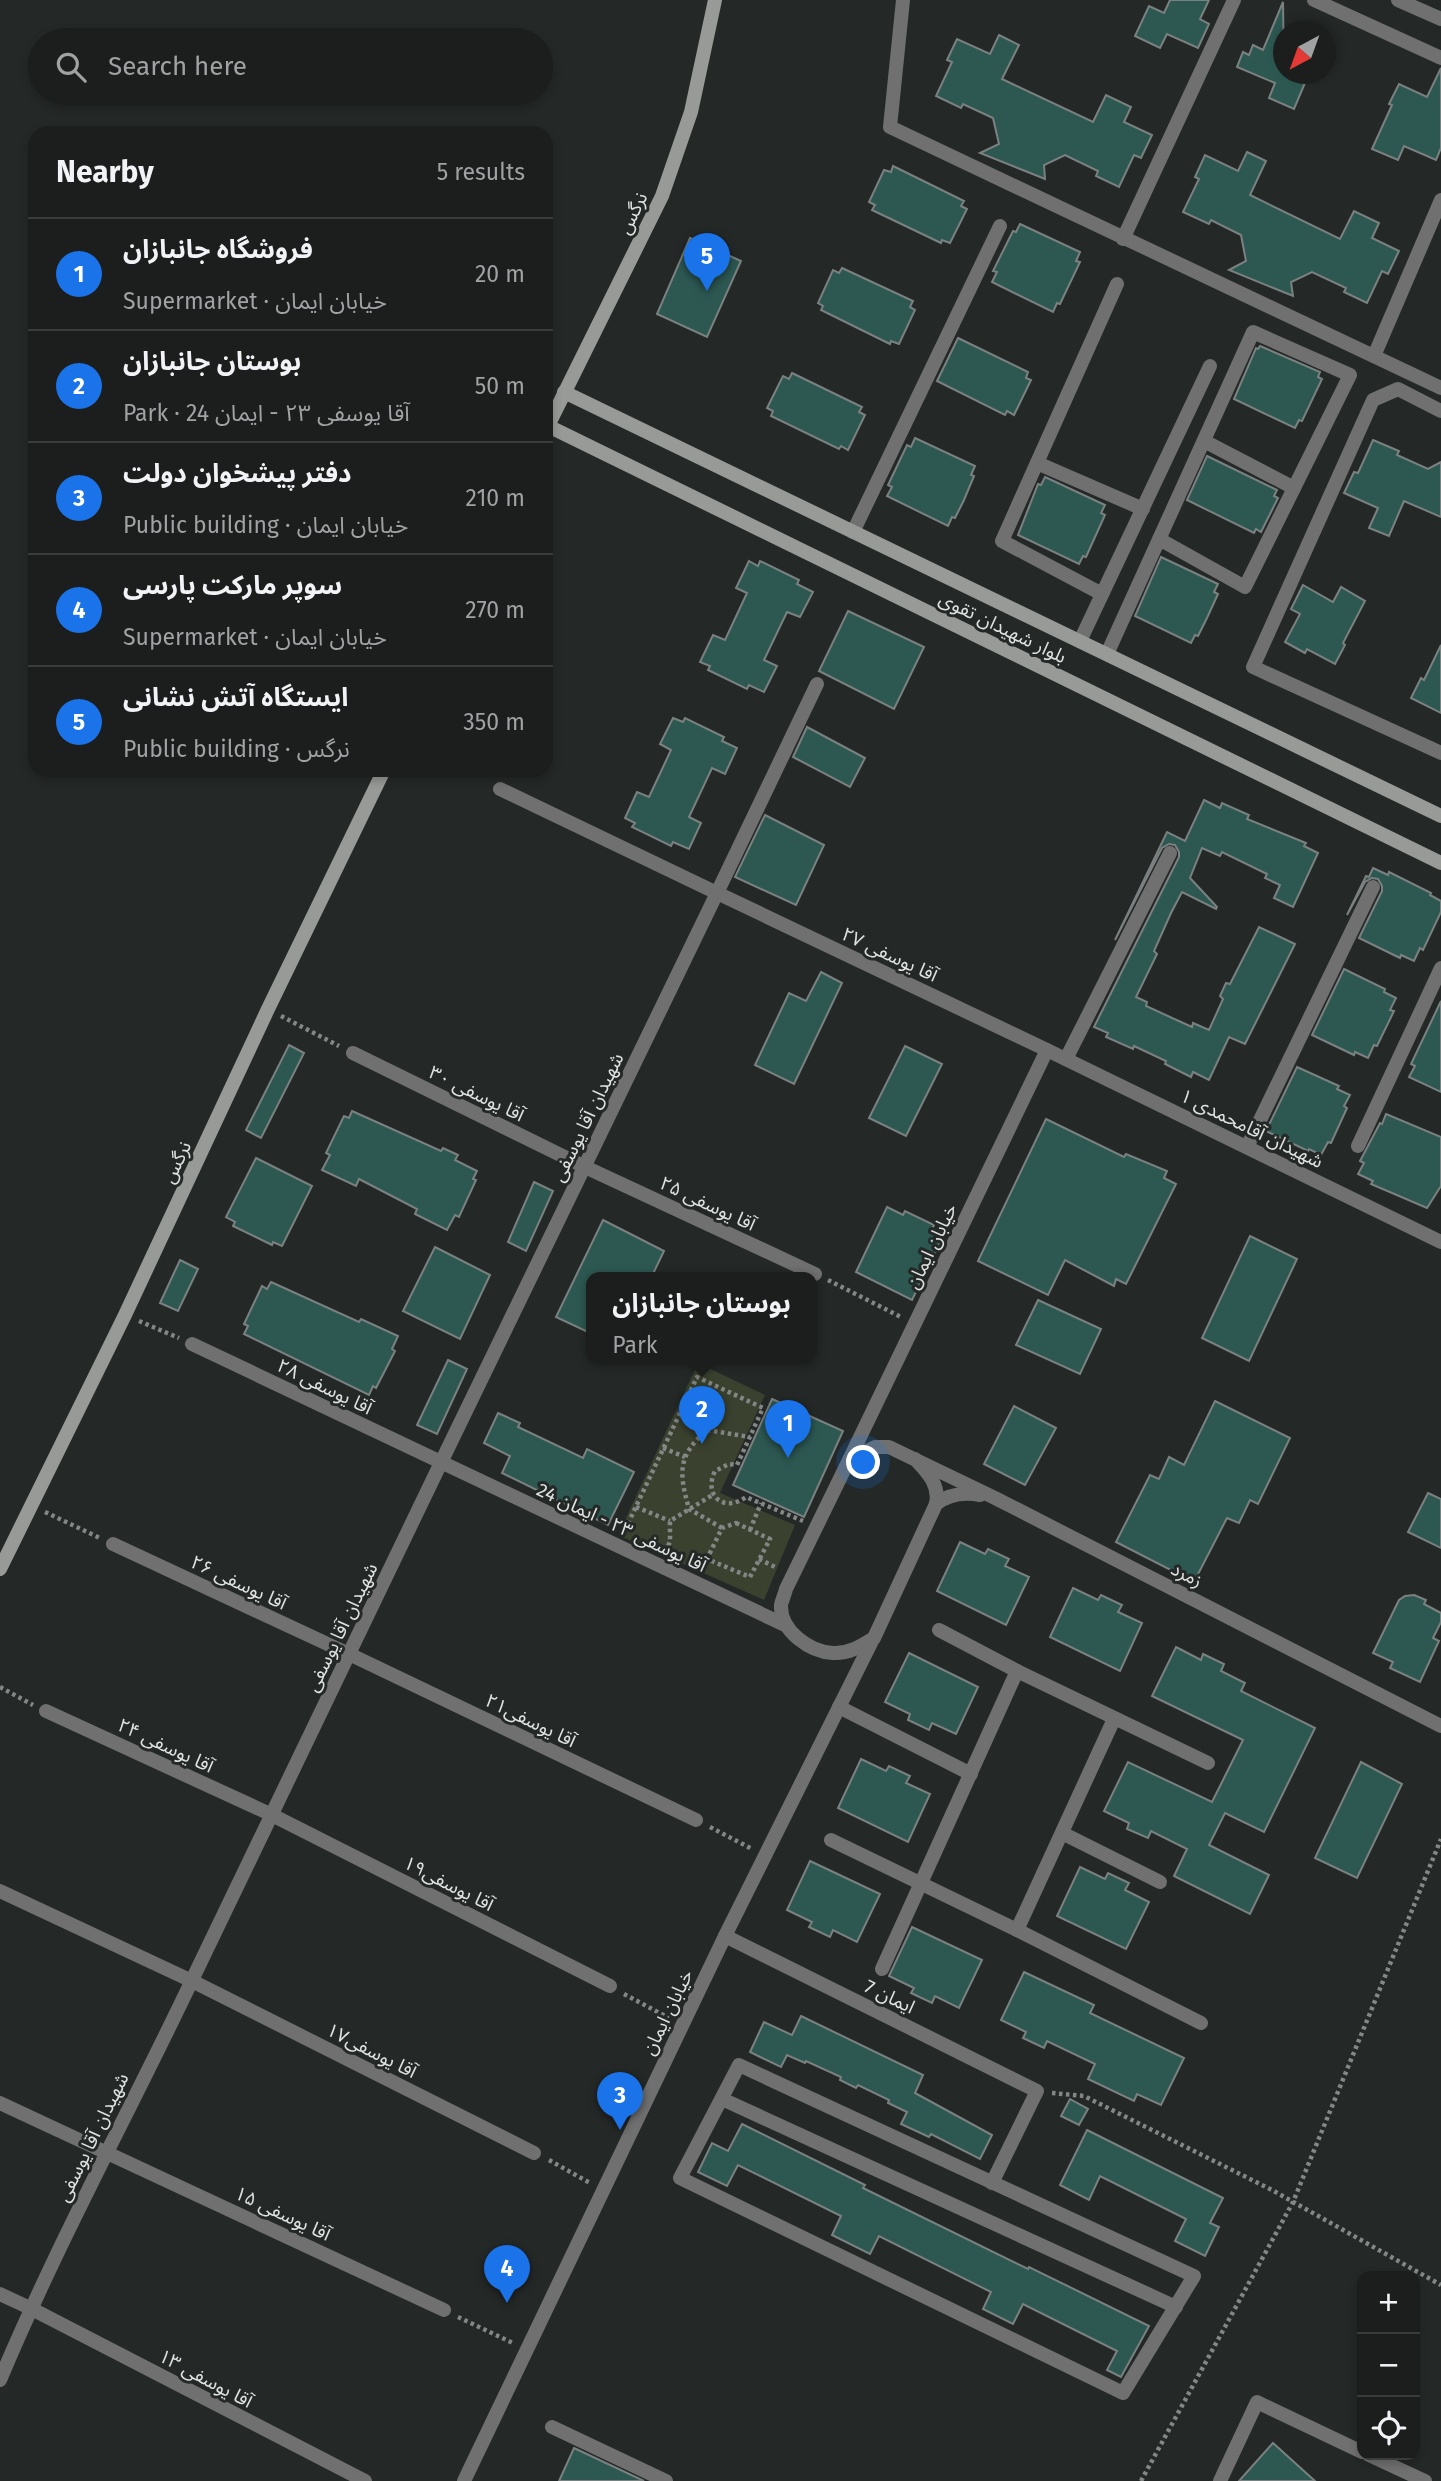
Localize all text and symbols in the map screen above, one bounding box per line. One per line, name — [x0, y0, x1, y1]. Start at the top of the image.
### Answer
north arrow — [1273, 21, 1336, 84]
search box — [28, 28, 553, 105]
icon: search — [52, 48, 90, 86]
text: Search here — [108, 51, 247, 82]
text: Nearby — [56, 154, 154, 190]
text: 5 results — [437, 158, 525, 186]
street label: نرگس — [613, 188, 652, 238]
pin: 5 — [684, 233, 730, 291]
text: فروشگاه جانبازان — [123, 234, 313, 265]
text: 1 — [74, 260, 84, 288]
text: 20 m — [475, 260, 525, 288]
text: Supermarket · خیابان ایمان — [123, 287, 387, 315]
text: بوستان جانبازان — [123, 346, 301, 377]
text: 2 — [73, 372, 85, 400]
text: 50 m — [475, 372, 525, 400]
text: Park · آقا یوسفی ۲۳ - ایمان 24 — [123, 399, 410, 427]
text: دفتر پیشخوان دولت — [123, 458, 352, 489]
text: 3 — [73, 484, 85, 512]
text: 210 m — [466, 484, 525, 512]
text: Public building · خیابان ایمان — [123, 511, 408, 539]
text: سوپر مارکت پارسی — [123, 570, 342, 601]
street label: بلوار شهیدان تقوی — [935, 587, 1070, 668]
text: 4 — [73, 596, 86, 624]
text: 270 m — [465, 596, 525, 624]
text: Supermarket · خیابان ایمان — [123, 623, 387, 651]
text: ایستگاه آتش نشانی — [123, 682, 348, 713]
text: 5 — [73, 708, 85, 736]
text: 350 m — [463, 708, 525, 736]
text: Public building · نرگس — [123, 735, 350, 763]
street label: آقا یوسفی ۲۷ — [838, 922, 943, 987]
street label: شهیدان آقا یوسفی — [546, 1049, 629, 1186]
street label: آقا یوسفی ۳۰ — [425, 1060, 530, 1127]
street label: شهیدان آقامحمدی ۱ — [1176, 1084, 1327, 1173]
street label: نرگس — [157, 1137, 196, 1187]
street label: آقا یوسفی ۲۵ — [656, 1171, 761, 1236]
street label: خیابان ایمان — [901, 1200, 962, 1293]
popup — [586, 1272, 817, 1363]
text: بوستان جانبازان — [612, 1288, 791, 1319]
text: Park — [612, 1331, 658, 1359]
street label: آقا یوسفی ۲۸ — [273, 1353, 378, 1420]
pin: 2 — [679, 1386, 725, 1444]
pin: 1 — [765, 1400, 811, 1458]
your location — [846, 1445, 880, 1479]
street label: آقا یوسفی ۲۳ - ایمان 24 — [533, 1478, 712, 1578]
street label: آقا یوسفی ۲۶ — [187, 1550, 292, 1615]
street label: زمرد — [1167, 1557, 1206, 1592]
street label: شهیدان آقا یوسفی — [300, 1559, 383, 1696]
street label: آقا یوسفی۲۱ — [482, 1689, 581, 1753]
street label: آقا یوسفی ۲۴ — [114, 1713, 219, 1778]
street label: آقا یوسفی۱۹ — [400, 1851, 499, 1917]
street label: خیابان ایمان — [637, 1966, 698, 2059]
street label: ایمان 7 — [861, 1974, 919, 2018]
street label: آقا یوسفی۱۷ — [323, 2018, 422, 2084]
street label: شهیدان آقا یوسفی — [51, 2069, 134, 2206]
pin: 3 — [597, 2072, 643, 2130]
street label: آقا یوسفی ۱۵ — [231, 2181, 336, 2246]
pin: 4 — [484, 2245, 530, 2303]
map controls — [1357, 2271, 1420, 2460]
button: + — [1357, 2271, 1420, 2334]
button: − — [1357, 2334, 1420, 2397]
street label: آقا یوسفی ۱۳ — [155, 2344, 258, 2414]
button: locate — [1357, 2397, 1420, 2460]

